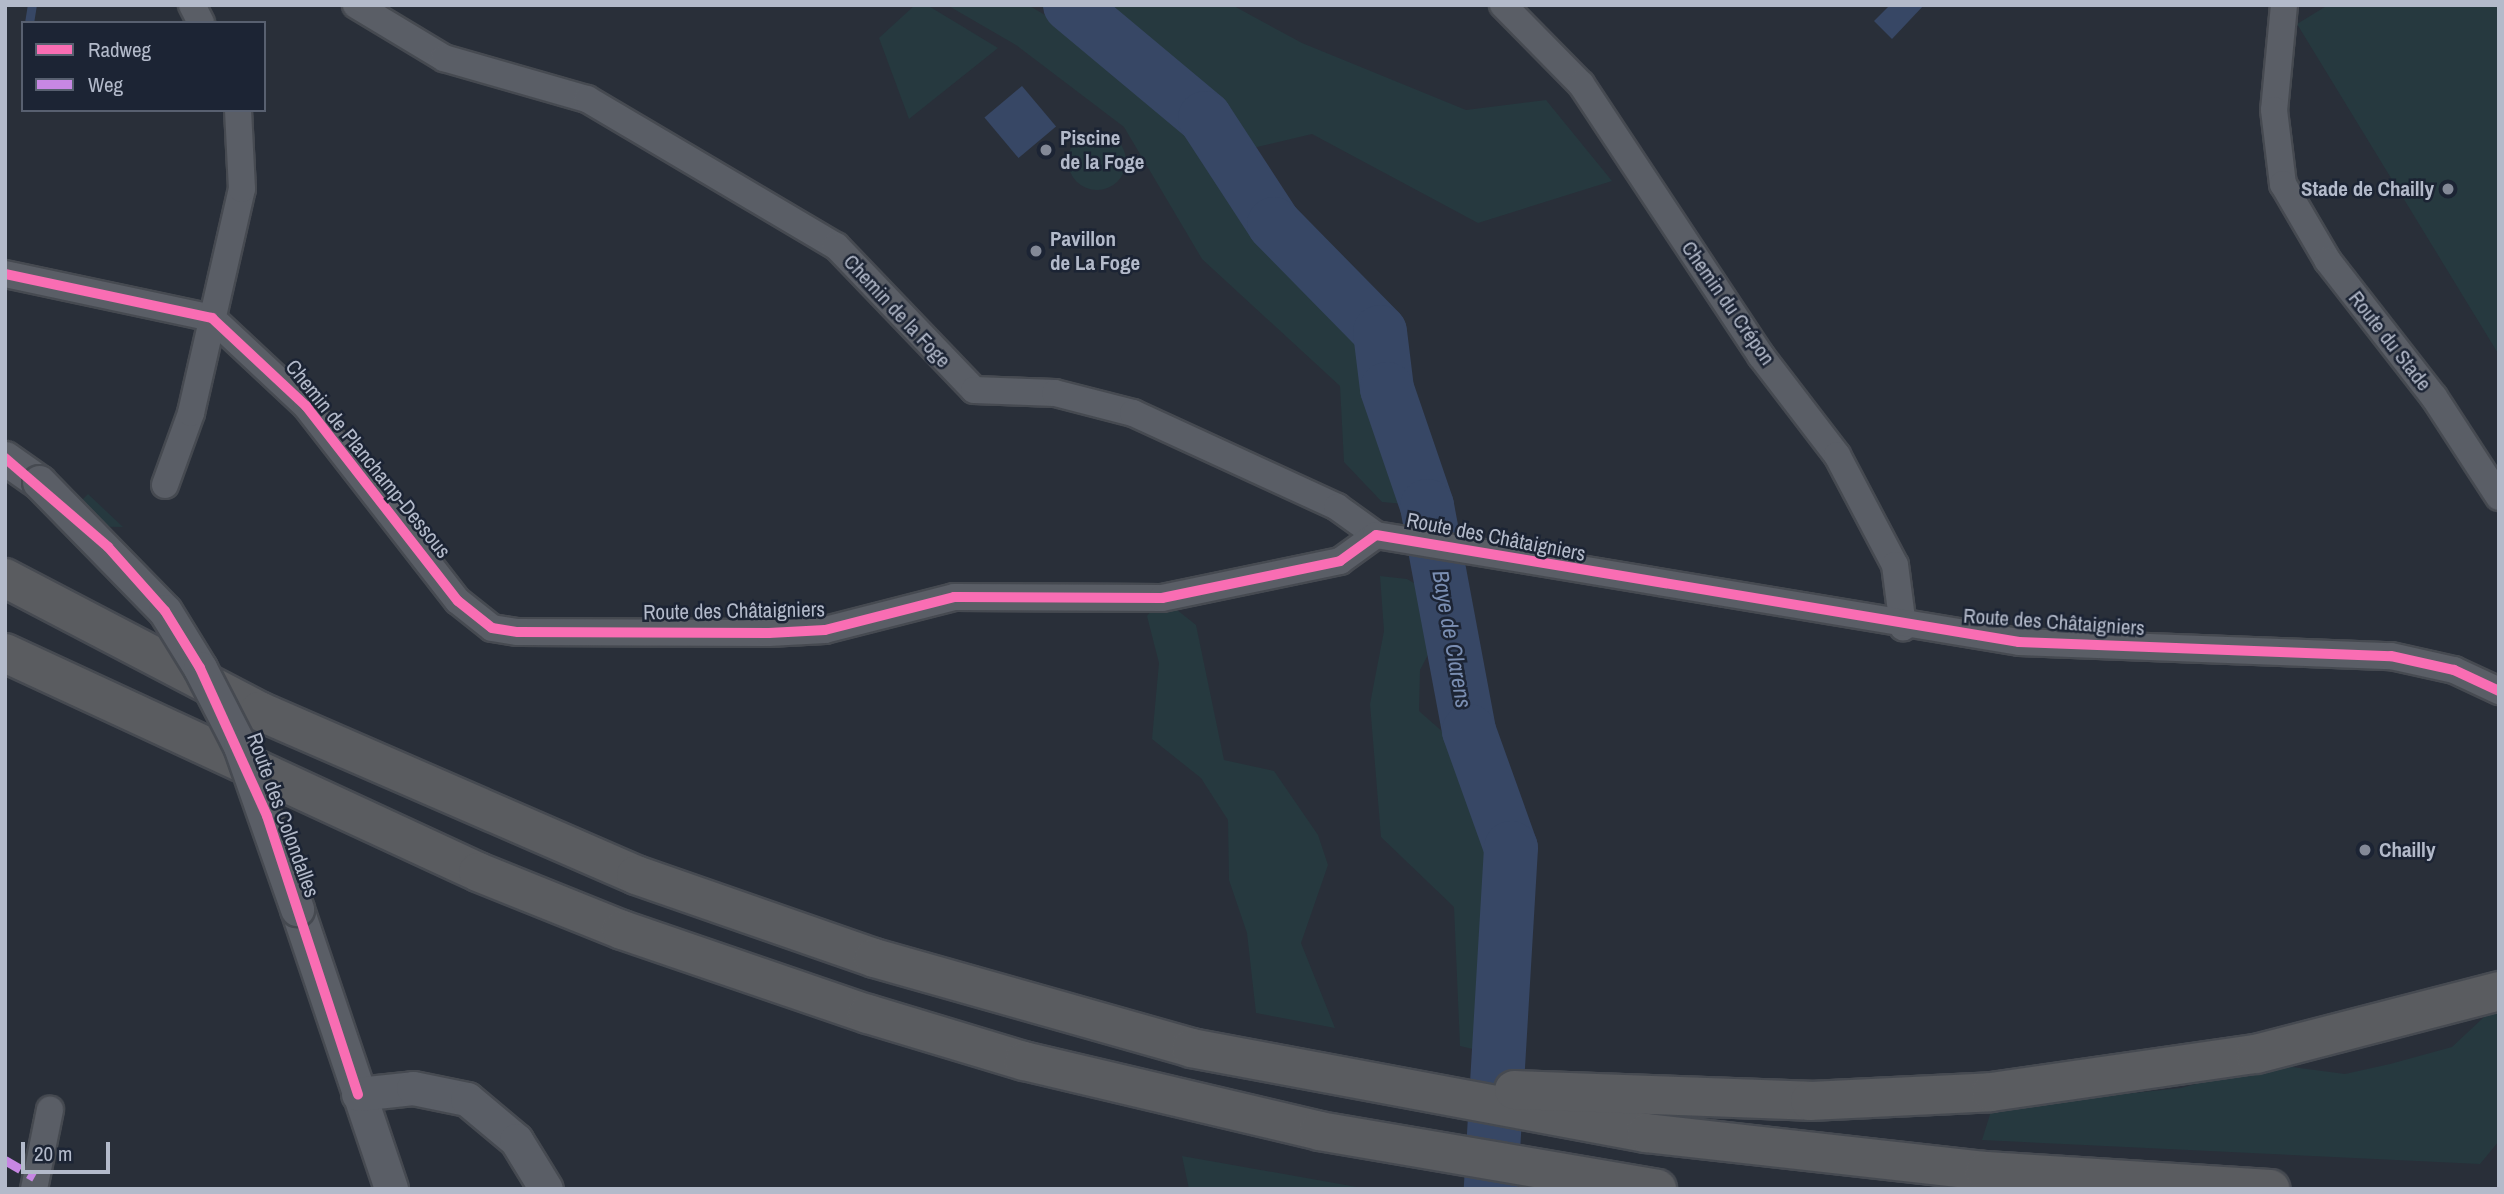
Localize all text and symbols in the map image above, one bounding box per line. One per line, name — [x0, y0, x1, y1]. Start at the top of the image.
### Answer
legend — [21, 21, 266, 112]
text: Radweg — [88, 35, 151, 64]
text: Weg — [88, 70, 123, 99]
place label: Piscine de la Foge — [1060, 125, 1144, 175]
marker: Piscine de la Foge — [1038, 142, 1054, 158]
place label: Stade de Chailly — [2301, 176, 2434, 202]
marker: Stade de Chailly — [2440, 181, 2456, 197]
place label: Pavillon de La Foge — [1050, 226, 1140, 276]
street label: Chemin du Crépon — [1676, 236, 1780, 370]
marker: Pavillon de La Foge — [1028, 243, 1044, 259]
street label: Chemin de la Foge — [838, 249, 956, 373]
street label: Route du Stade — [2343, 286, 2437, 396]
street label: Chemin de Planchamp-Dessous — [280, 355, 456, 563]
street label: Route des Châtaigniers — [1404, 507, 1588, 567]
water label: Baye de Clarens — [1426, 568, 1478, 710]
street label: Route des Châtaigniers — [643, 597, 825, 625]
street label: Route des Châtaigniers — [1962, 603, 2146, 641]
street label: Route des Colondalles — [242, 729, 324, 901]
place label: Chailly — [2379, 837, 2435, 863]
marker: Chailly — [2357, 842, 2373, 858]
scale bar — [24, 1128, 114, 1172]
text: 20 m — [34, 1139, 72, 1168]

